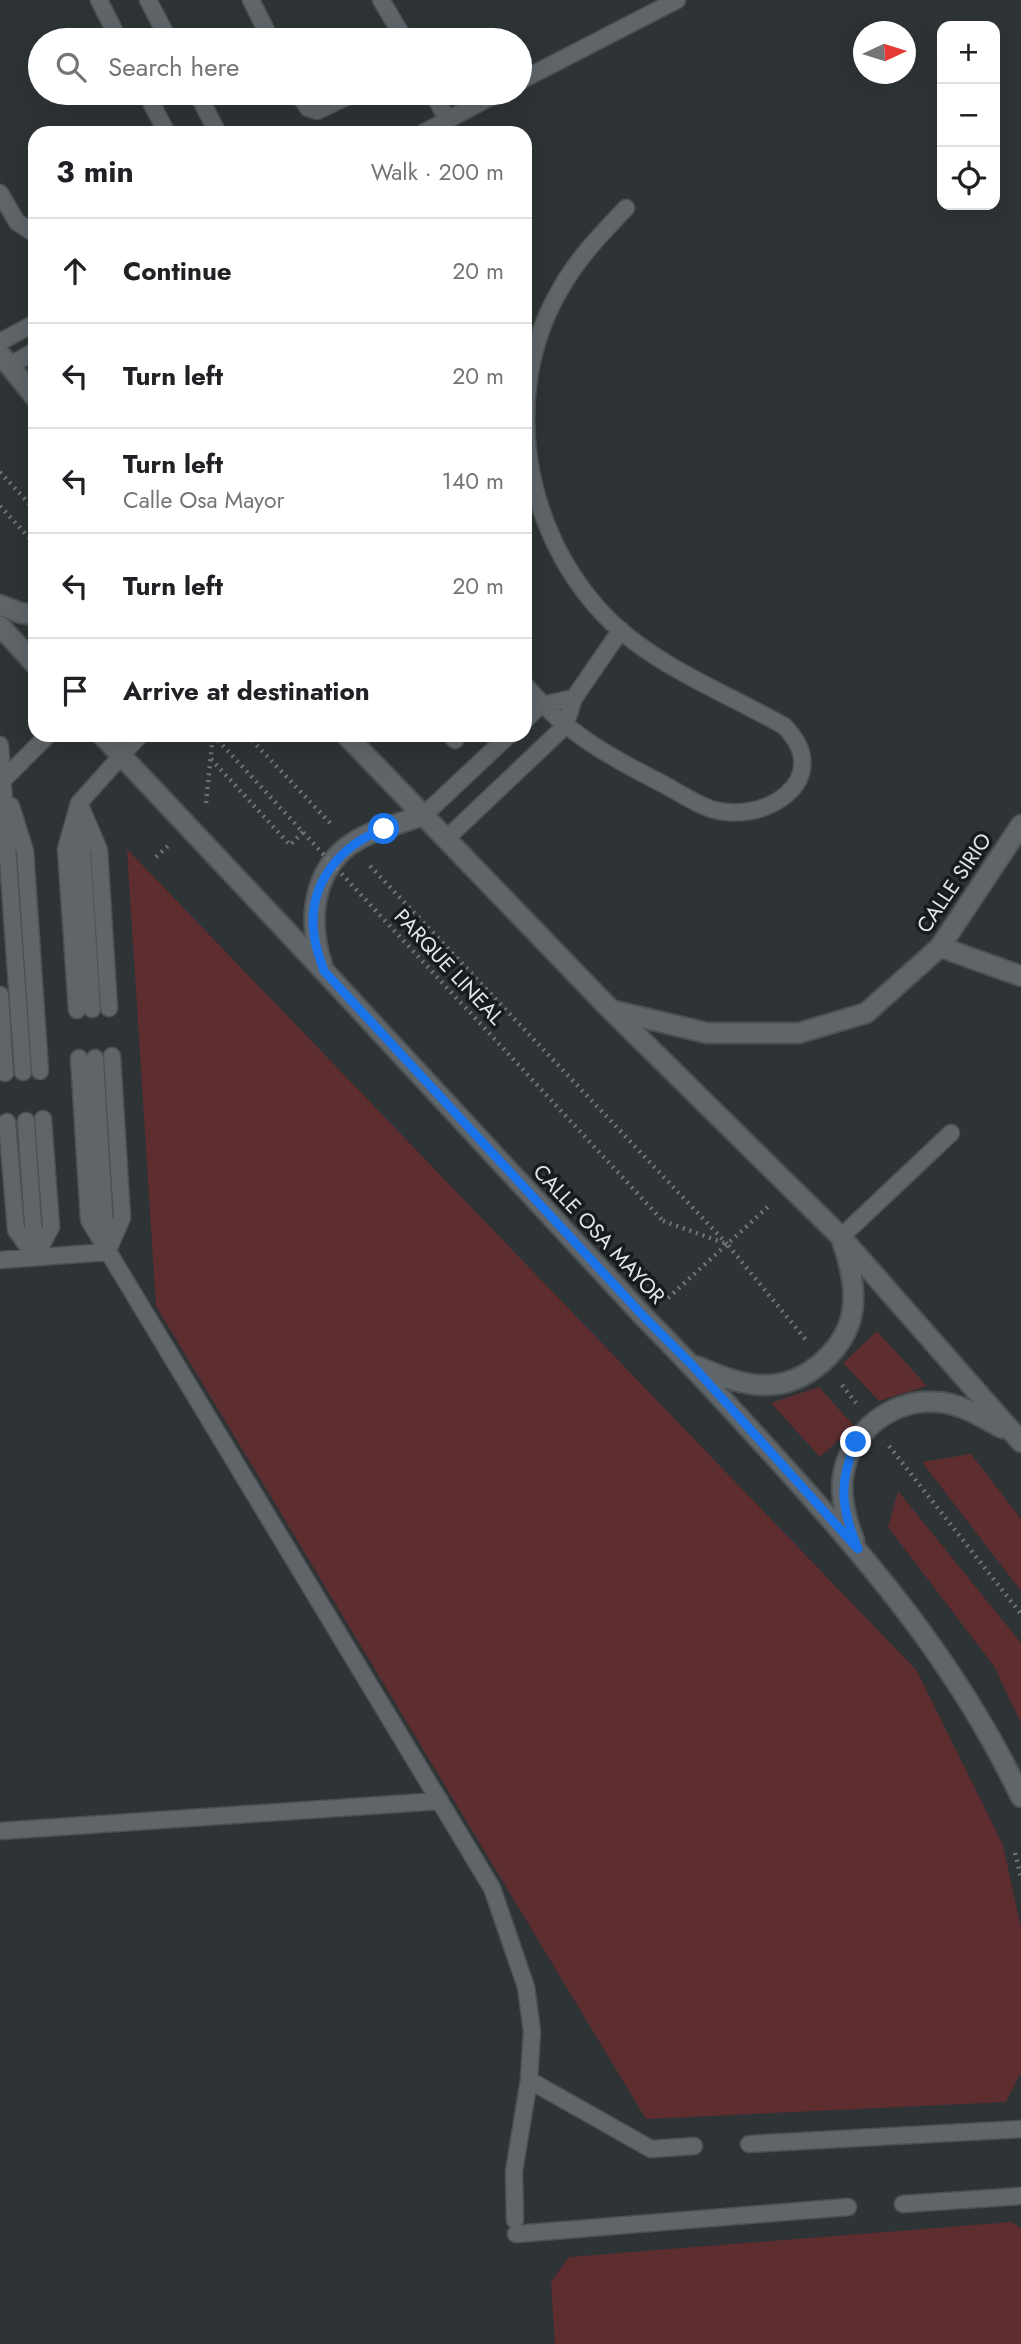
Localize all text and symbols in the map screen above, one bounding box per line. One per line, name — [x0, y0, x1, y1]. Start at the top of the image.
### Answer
north arrow — [853, 21, 916, 84]
map controls — [937, 21, 1000, 210]
button: + — [937, 21, 1000, 84]
search box — [28, 28, 532, 105]
icon: search — [52, 48, 90, 86]
text: Search here — [108, 48, 240, 86]
button: − — [937, 84, 1000, 147]
button: locate — [937, 147, 1000, 210]
text: 3 min — [56, 150, 134, 193]
text: Walk · 200 m — [371, 155, 504, 189]
icon: ahead — [56, 252, 94, 290]
text: Continue — [123, 252, 232, 290]
text: 20 m — [452, 254, 504, 288]
icon: left — [56, 357, 94, 395]
text: Turn left — [123, 357, 223, 395]
text: 20 m — [452, 359, 504, 393]
text: Turn left — [123, 445, 223, 483]
icon: left — [56, 462, 94, 500]
text: 140 m — [442, 464, 504, 498]
text: Calle Osa Mayor — [123, 483, 284, 517]
icon: left — [56, 567, 94, 605]
text: Turn left — [123, 567, 223, 605]
text: 20 m — [452, 569, 504, 603]
icon: arrive — [56, 672, 94, 710]
text: Arrive at destination — [123, 672, 370, 710]
route start — [368, 813, 399, 844]
street label: CALLE SIRIO — [909, 827, 999, 939]
street label: PARQUE LINEAL — [387, 902, 511, 1032]
street label: CALLE OSA MAYOR — [526, 1157, 672, 1311]
route end — [840, 1426, 871, 1457]

